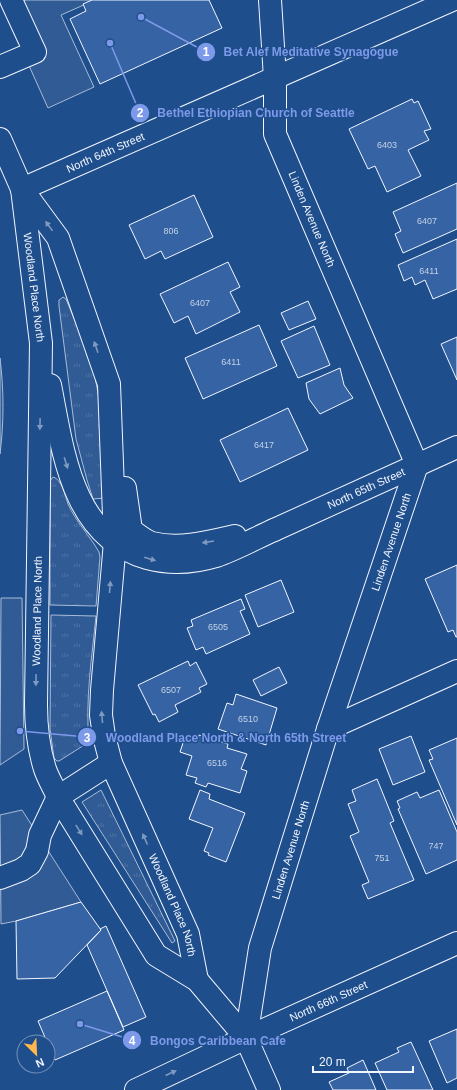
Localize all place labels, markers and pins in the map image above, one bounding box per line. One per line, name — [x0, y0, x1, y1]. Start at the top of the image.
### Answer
callout: Bet Alef Meditative Synagogue — [196, 40, 407, 64]
callout: Bethel Ethiopian Church of Seattle — [130, 101, 363, 125]
callout: Woodland Place North & North 65th Street — [77, 725, 354, 749]
callout: Bongos Caribbean Cafe — [122, 1028, 294, 1052]

